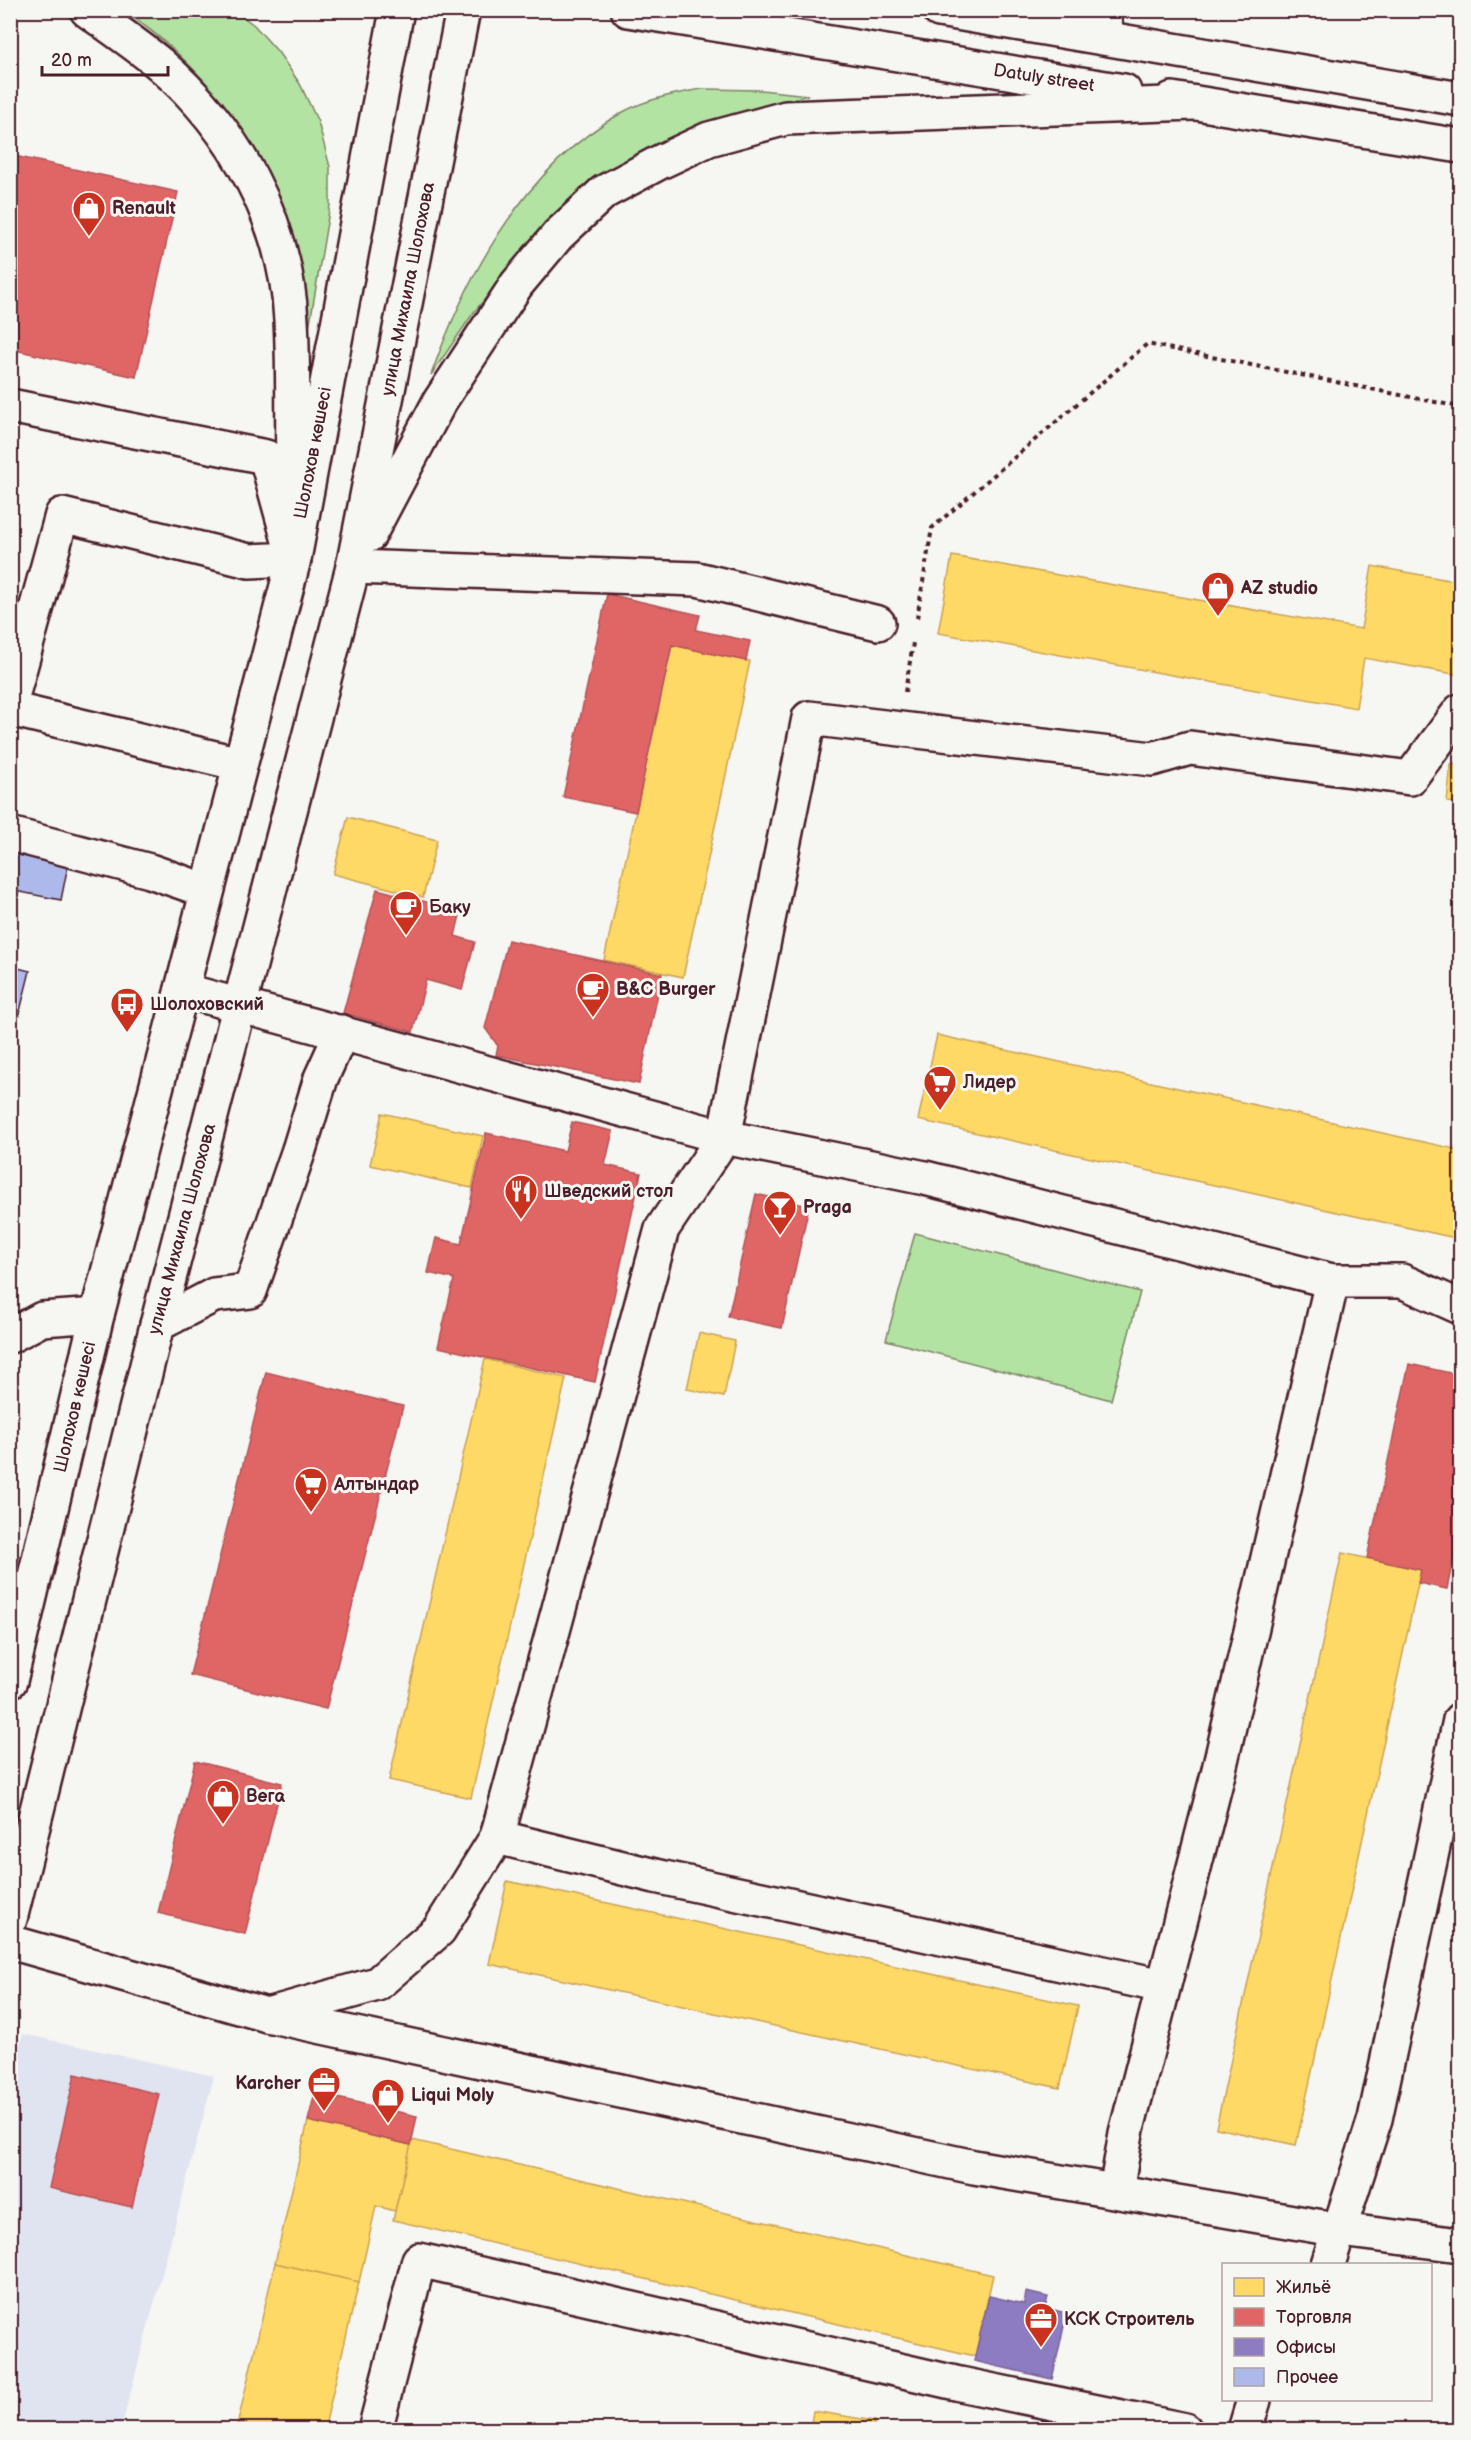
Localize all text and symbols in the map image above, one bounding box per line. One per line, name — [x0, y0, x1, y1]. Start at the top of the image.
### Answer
scale bar — [42, 39, 168, 77]
text: 20 m — [51, 50, 92, 71]
street label: Datuly street — [992, 60, 1096, 96]
street label: улица Михаила Шолохова — [377, 180, 439, 398]
shop icon: Renault — [71, 190, 107, 237]
place label: Renault — [112, 198, 176, 219]
street label: Шолохов көшесі — [290, 385, 336, 521]
shop icon: AZ studio — [1200, 570, 1236, 617]
place label: AZ studio — [1240, 578, 1318, 599]
cafe icon: Баку — [388, 889, 424, 936]
place label: Баку — [429, 897, 471, 918]
cafe icon: B&C Burger — [575, 971, 611, 1018]
place label: B&C Burger — [616, 979, 716, 1000]
bus stop icon: Шолоховский — [109, 986, 145, 1033]
place label: Шолоховский — [150, 994, 264, 1015]
supermarket icon: Лидер — [922, 1064, 958, 1111]
place label: Лидер — [962, 1072, 1017, 1093]
street label: улица Михаила Шолохова — [144, 1121, 220, 1337]
restaurant icon: Шведский стол — [503, 1173, 539, 1220]
place label: Шведский стол — [544, 1181, 673, 1202]
bar icon: Praga — [762, 1189, 798, 1236]
place label: Praga — [803, 1197, 852, 1218]
street label: Шолохов көшесі — [50, 1339, 100, 1475]
supermarket icon: Алтындар — [293, 1466, 329, 1513]
place label: Алтындар — [333, 1474, 419, 1495]
shop icon: Вега — [205, 1778, 241, 1825]
place label: Вега — [246, 1786, 285, 1807]
office icon: Karcher — [306, 2065, 342, 2112]
place label: Karcher — [235, 2073, 302, 2094]
shop icon: Liqui Moly — [370, 2077, 406, 2124]
place label: Liqui Moly — [411, 2085, 495, 2106]
legend — [1222, 2263, 1432, 2401]
text: Жильё — [1276, 2277, 1331, 2298]
office icon: КСК Строитель — [1023, 2301, 1059, 2348]
text: Торговля — [1276, 2307, 1352, 2328]
place label: КСК Строитель — [1064, 2309, 1195, 2330]
text: Офисы — [1276, 2337, 1336, 2358]
text: Прочее — [1276, 2367, 1338, 2388]

